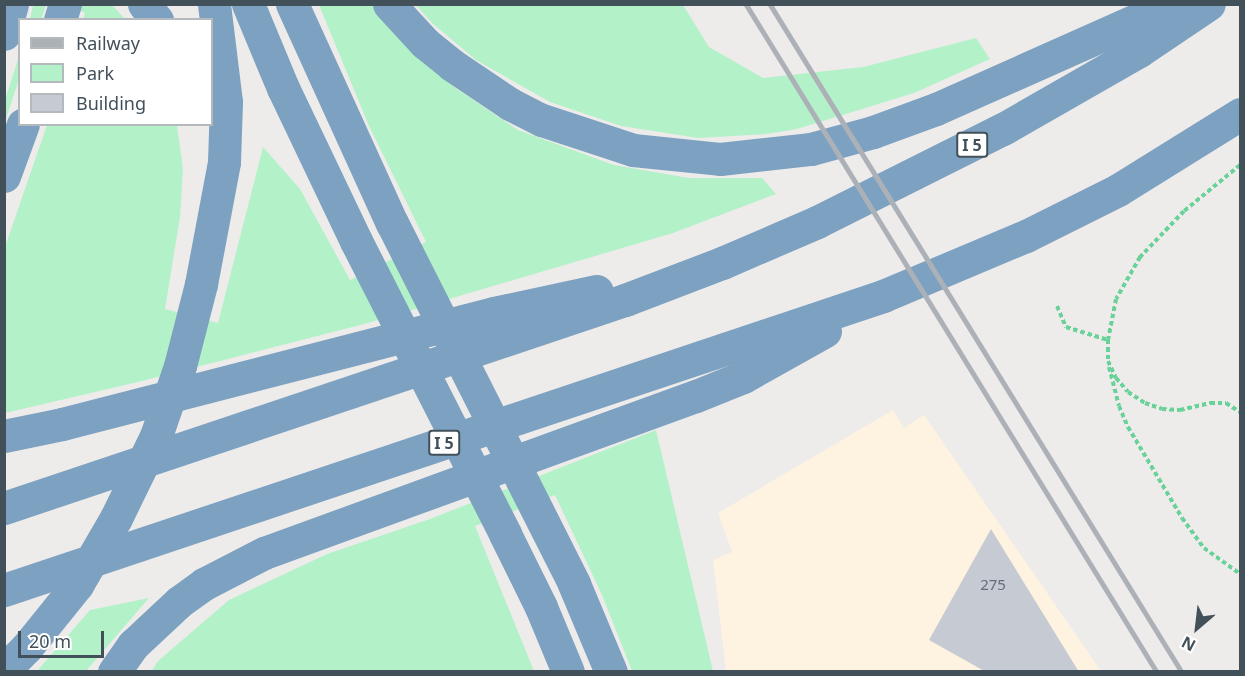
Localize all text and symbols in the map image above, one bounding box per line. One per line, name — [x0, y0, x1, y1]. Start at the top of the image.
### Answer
legend — [18, 18, 213, 126]
text: Railway — [76, 31, 140, 55]
text: Park — [76, 61, 114, 85]
text: Building — [76, 91, 146, 115]
road number: I 5 — [956, 132, 988, 158]
road number: I 5 — [428, 430, 460, 456]
house number: 275 — [980, 576, 1006, 594]
north arrow — [1167, 598, 1227, 658]
scale bar — [21, 619, 106, 657]
text: 20 m — [29, 629, 71, 653]
text: N — [1178, 631, 1199, 657]

